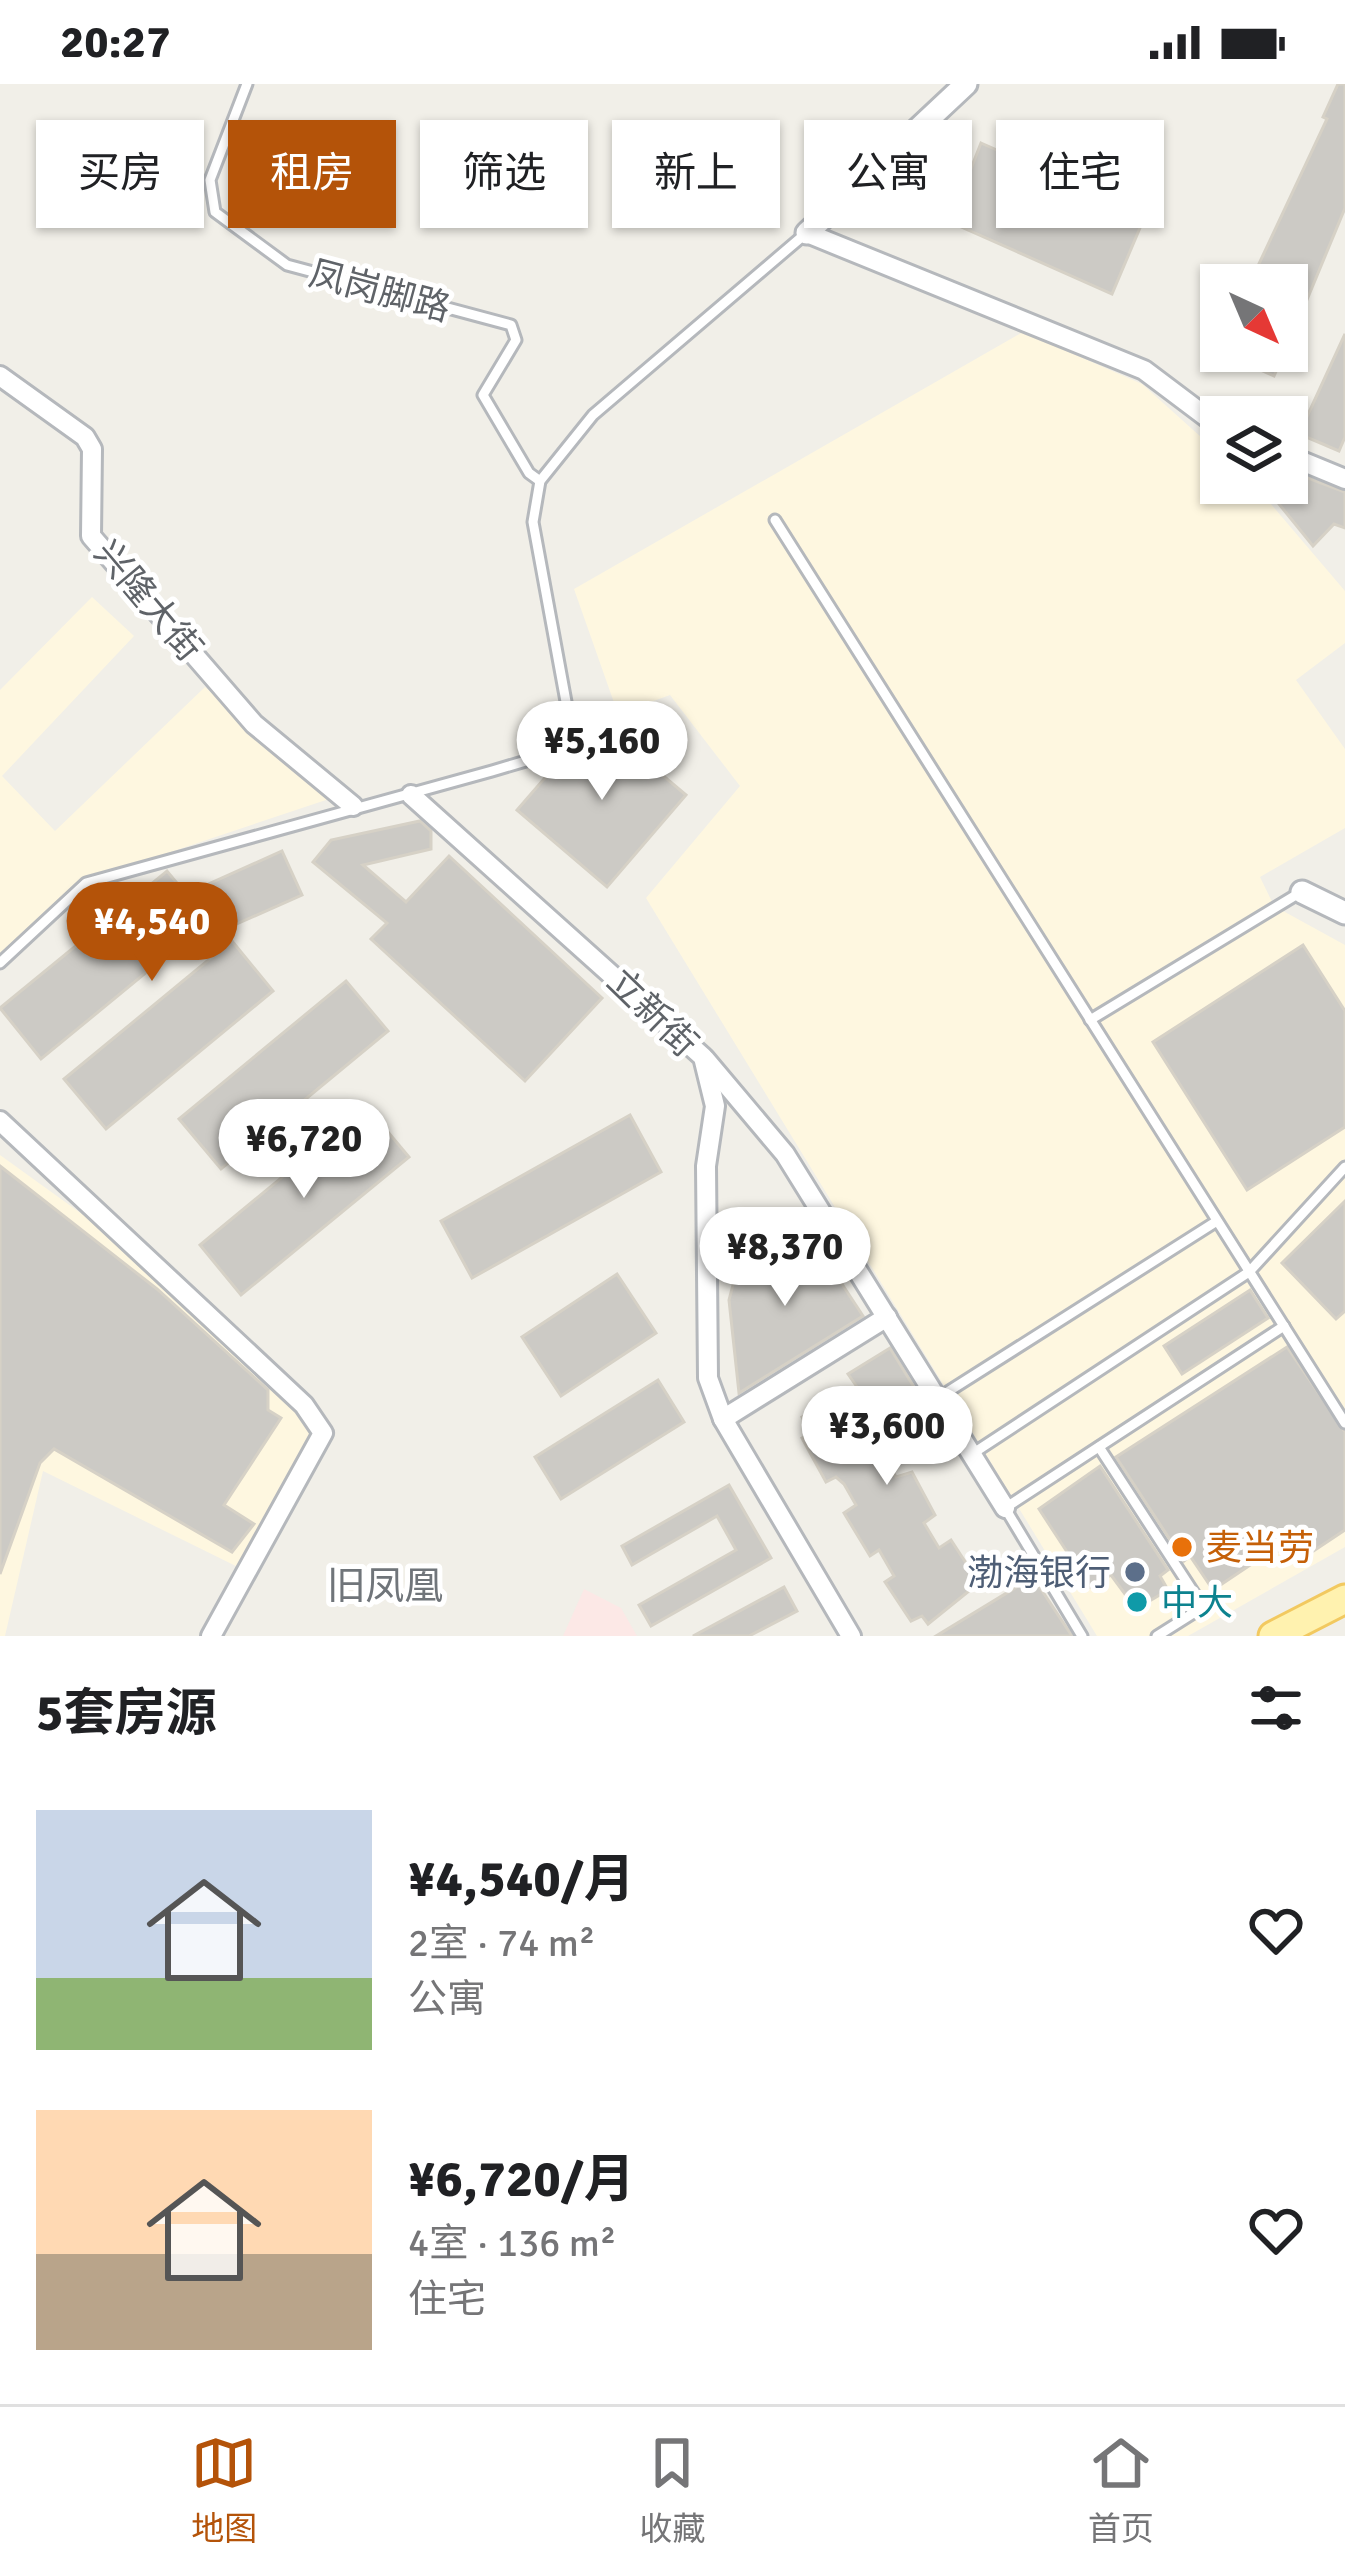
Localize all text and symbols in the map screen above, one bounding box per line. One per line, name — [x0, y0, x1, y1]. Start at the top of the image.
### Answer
text: 20:27 — [60, 15, 170, 70]
chip: 买房 — [36, 120, 204, 228]
chip: 租房 — [228, 120, 396, 228]
chip: 筛选 — [420, 120, 588, 228]
chip: 新上 — [612, 120, 780, 228]
chip: 公寓 — [804, 120, 972, 228]
chip: 住宅 — [996, 120, 1164, 228]
street label: 凤岗脚路 — [304, 251, 455, 332]
north arrow — [1200, 264, 1308, 372]
map controls — [1200, 264, 1308, 504]
button: layers — [1200, 396, 1308, 504]
street label: 兴隆大街 — [84, 531, 211, 671]
pin: ¥5,160 — [504, 701, 700, 803]
text: ¥5,160 — [544, 716, 660, 764]
pin: ¥4,540 — [54, 882, 250, 984]
text: ¥4,540 — [94, 897, 210, 945]
street label: 立新街 — [597, 959, 706, 1067]
pin: ¥6,720 — [206, 1099, 402, 1201]
text: ¥6,720 — [246, 1114, 362, 1162]
pin: ¥8,370 — [687, 1207, 883, 1309]
text: ¥8,370 — [727, 1222, 843, 1270]
pin: ¥3,600 — [789, 1386, 985, 1488]
text: ¥3,600 — [829, 1401, 945, 1449]
place label: 麦当劳 — [1206, 1526, 1314, 1571]
marker: 麦当劳 — [1169, 1534, 1195, 1560]
place label: 渤海银行 — [967, 1551, 1111, 1596]
marker: 渤海银行 — [1122, 1559, 1148, 1585]
district label: 旧凤凰 — [326, 1562, 444, 1610]
place label: 中大 — [1161, 1581, 1233, 1626]
marker: 中大 — [1124, 1589, 1150, 1615]
icon: filters — [1243, 1675, 1309, 1741]
text: 5套房源 — [36, 1682, 217, 1745]
text: ¥4,540/月 — [408, 1848, 635, 1911]
icon: home — [132, 1858, 276, 2002]
icon: heart — [1243, 1897, 1309, 1963]
text: 2室 · 74 m² — [408, 1919, 595, 1967]
text: 公寓 — [408, 1975, 486, 2023]
text: ¥6,720/月 — [408, 2148, 635, 2211]
icon: home — [132, 2158, 276, 2302]
icon: heart — [1243, 2197, 1309, 2263]
text: 4室 · 136 m² — [408, 2219, 616, 2267]
text: 住宅 — [408, 2275, 486, 2323]
tab: 地图 — [191, 2430, 257, 2550]
tab: 收藏 — [639, 2430, 705, 2550]
tab: 首页 — [1088, 2430, 1154, 2550]

